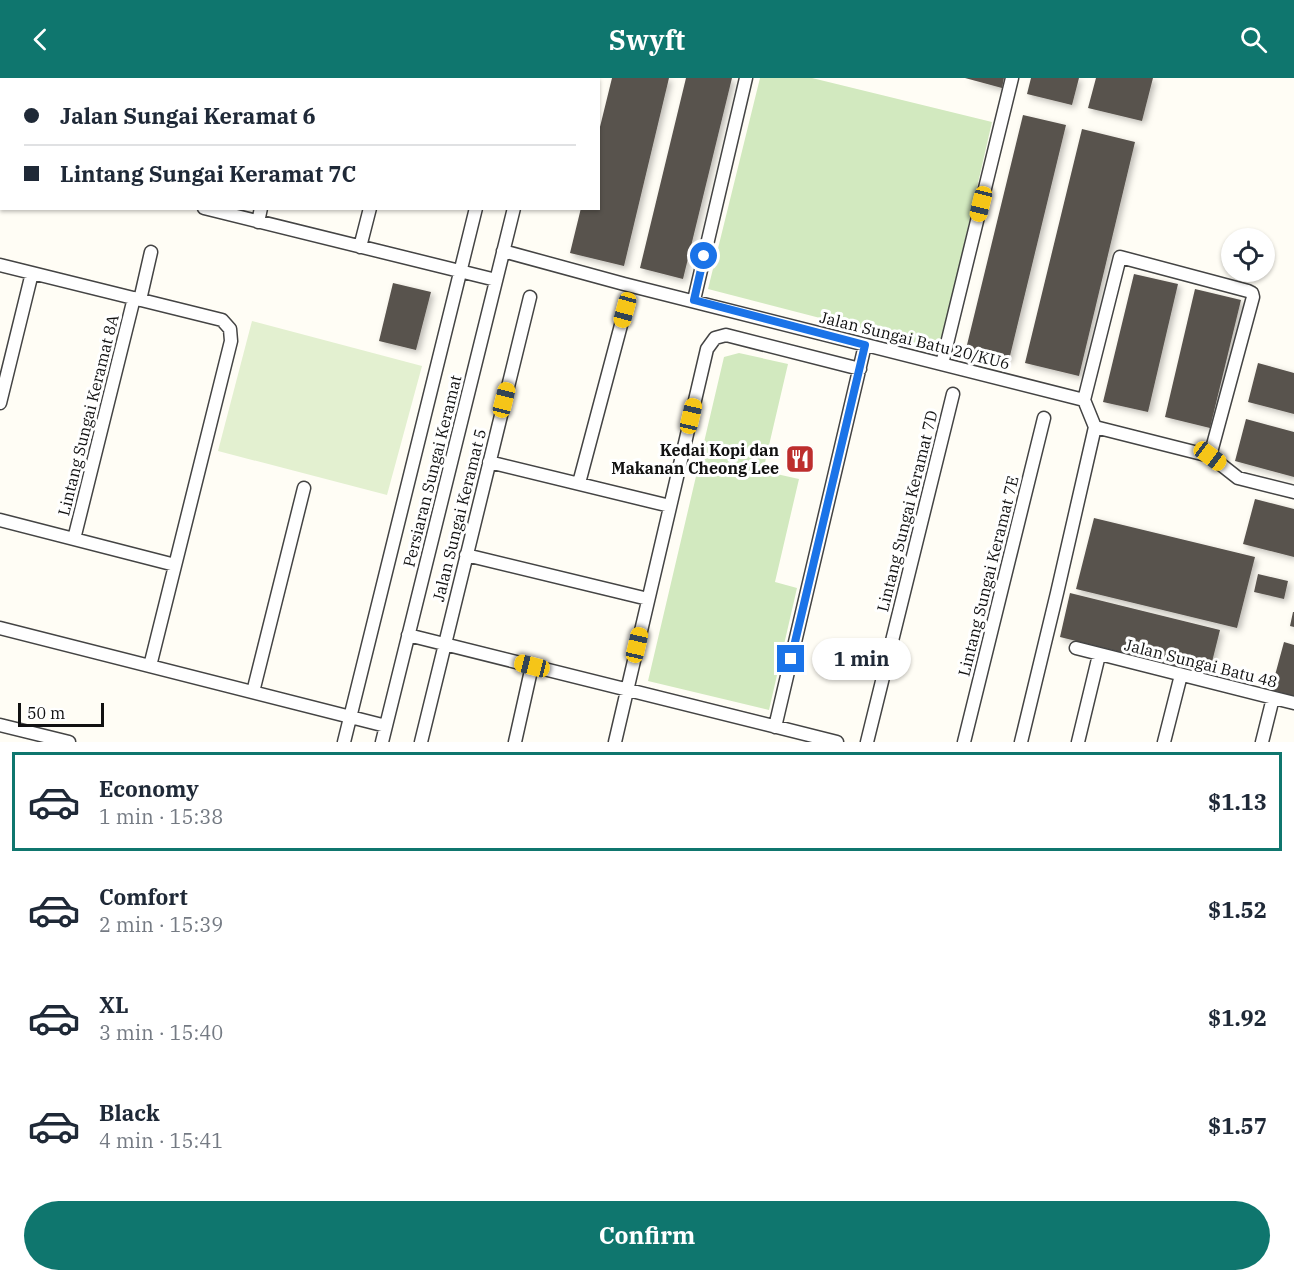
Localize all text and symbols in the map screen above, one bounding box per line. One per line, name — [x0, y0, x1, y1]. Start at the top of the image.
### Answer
text: Swyft — [609, 22, 685, 57]
icon: back — [24, 23, 57, 56]
icon: search — [1237, 23, 1270, 56]
text: Jalan Sungai Keramat 6 — [60, 101, 316, 130]
text: Lintang Sungai Keramat 7C — [60, 159, 356, 188]
car — [968, 184, 994, 224]
map controls — [1221, 228, 1275, 282]
button: locate — [1221, 228, 1275, 282]
route start — [690, 242, 717, 269]
car — [612, 290, 638, 330]
street label: Jalan Sungai Batu 20/KU6 — [818, 307, 1012, 373]
street label: Lintang Sungai Keramat 8A — [53, 312, 123, 518]
street label: Persiaran Sungai Keramat — [398, 373, 466, 569]
car — [491, 380, 517, 420]
car — [678, 396, 704, 436]
street label: Lintang Sungai Keramat 7D — [872, 408, 942, 614]
street label: Jalan Sungai Keramat 5 — [428, 427, 490, 603]
car — [1190, 438, 1230, 474]
place label: Kedai Kopi dan Makanan Cheong Lee — [611, 440, 779, 478]
restaurant icon: Kedai Kopi dan Makanan Cheong Lee — [784, 443, 816, 475]
street label: Lintang Sungai Keramat 7E — [953, 474, 1023, 678]
car — [624, 625, 650, 665]
street label: Jalan Sungai Batu 48 — [1122, 634, 1280, 692]
callout: 1 min — [812, 638, 911, 680]
route end — [777, 645, 804, 672]
text: 1 min — [834, 645, 890, 672]
car — [512, 653, 552, 679]
scale bar — [18, 700, 104, 728]
text: 50 m — [27, 703, 65, 723]
text: Economy — [99, 774, 199, 803]
icon: car — [27, 775, 81, 829]
text: $1.13 — [1208, 787, 1267, 816]
text: 1 min · 15:38 — [99, 803, 223, 830]
text: Comfort — [99, 882, 188, 911]
icon: car — [27, 883, 81, 937]
text: $1.52 — [1208, 895, 1267, 924]
text: 2 min · 15:39 — [99, 911, 223, 938]
text: XL — [99, 990, 129, 1019]
icon: car — [27, 991, 81, 1045]
text: $1.92 — [1208, 1003, 1267, 1032]
text: 3 min · 15:40 — [99, 1019, 223, 1046]
text: Black — [99, 1098, 160, 1127]
icon: car — [27, 1099, 81, 1153]
text: $1.57 — [1208, 1111, 1267, 1140]
text: 4 min · 15:41 — [99, 1127, 223, 1154]
button: Confirm — [24, 1201, 1270, 1270]

